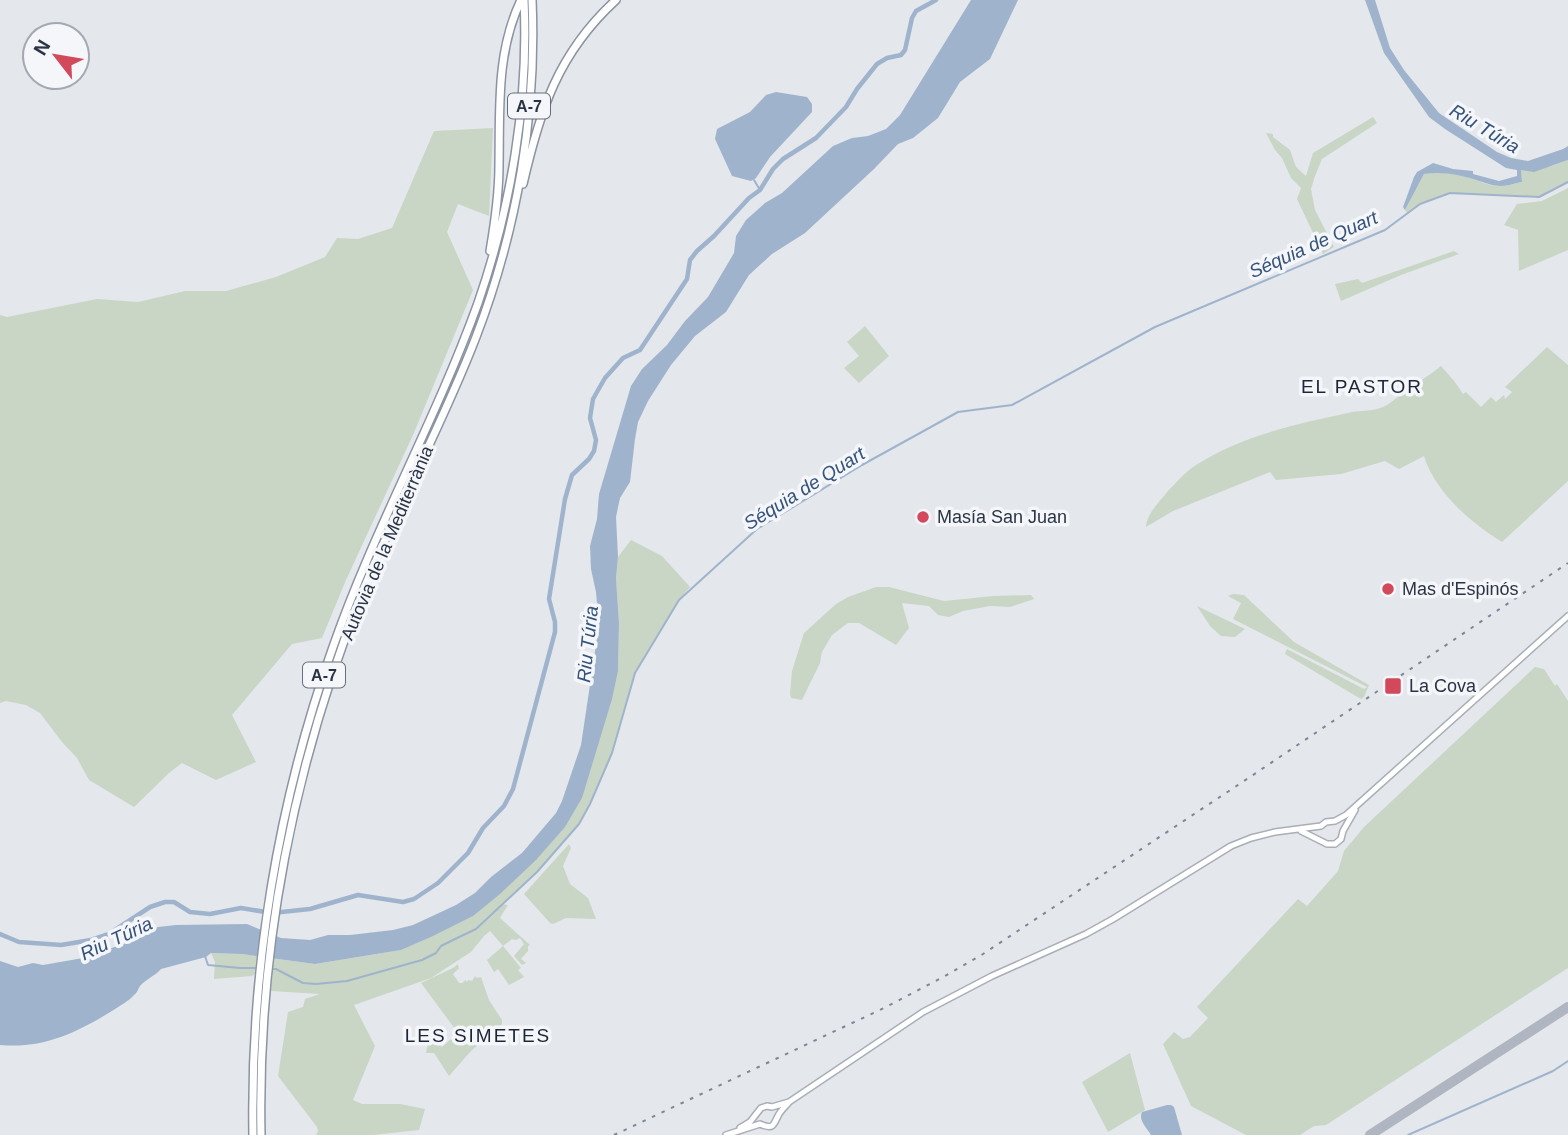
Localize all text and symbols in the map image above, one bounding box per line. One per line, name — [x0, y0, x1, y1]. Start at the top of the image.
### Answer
north arrow — [21, 21, 91, 91]
text: N — [29, 36, 54, 59]
road number: A-7 — [508, 94, 550, 118]
water label: Riu Túria — [1446, 100, 1523, 157]
water label: Séquia de Quart — [1246, 206, 1381, 282]
district label: EL PASTOR — [1301, 376, 1423, 397]
street label: Autovia de la Mediterrània — [337, 442, 437, 643]
water label: Séquia de Quart — [740, 442, 869, 534]
place label: Masía San Juan — [937, 507, 1067, 527]
marker: Masía San Juan — [915, 509, 931, 525]
place label: Mas d'Espinós — [1402, 579, 1519, 599]
marker: Mas d'Espinós — [1380, 581, 1396, 597]
water label: Riu Túria — [573, 605, 602, 683]
road number: A-7 — [303, 662, 345, 688]
marker: La Cova — [1383, 676, 1403, 696]
place label: La Cova — [1409, 676, 1477, 696]
water label: Riu Túria — [77, 913, 156, 964]
district label: LES SIMETES — [405, 1025, 551, 1046]

